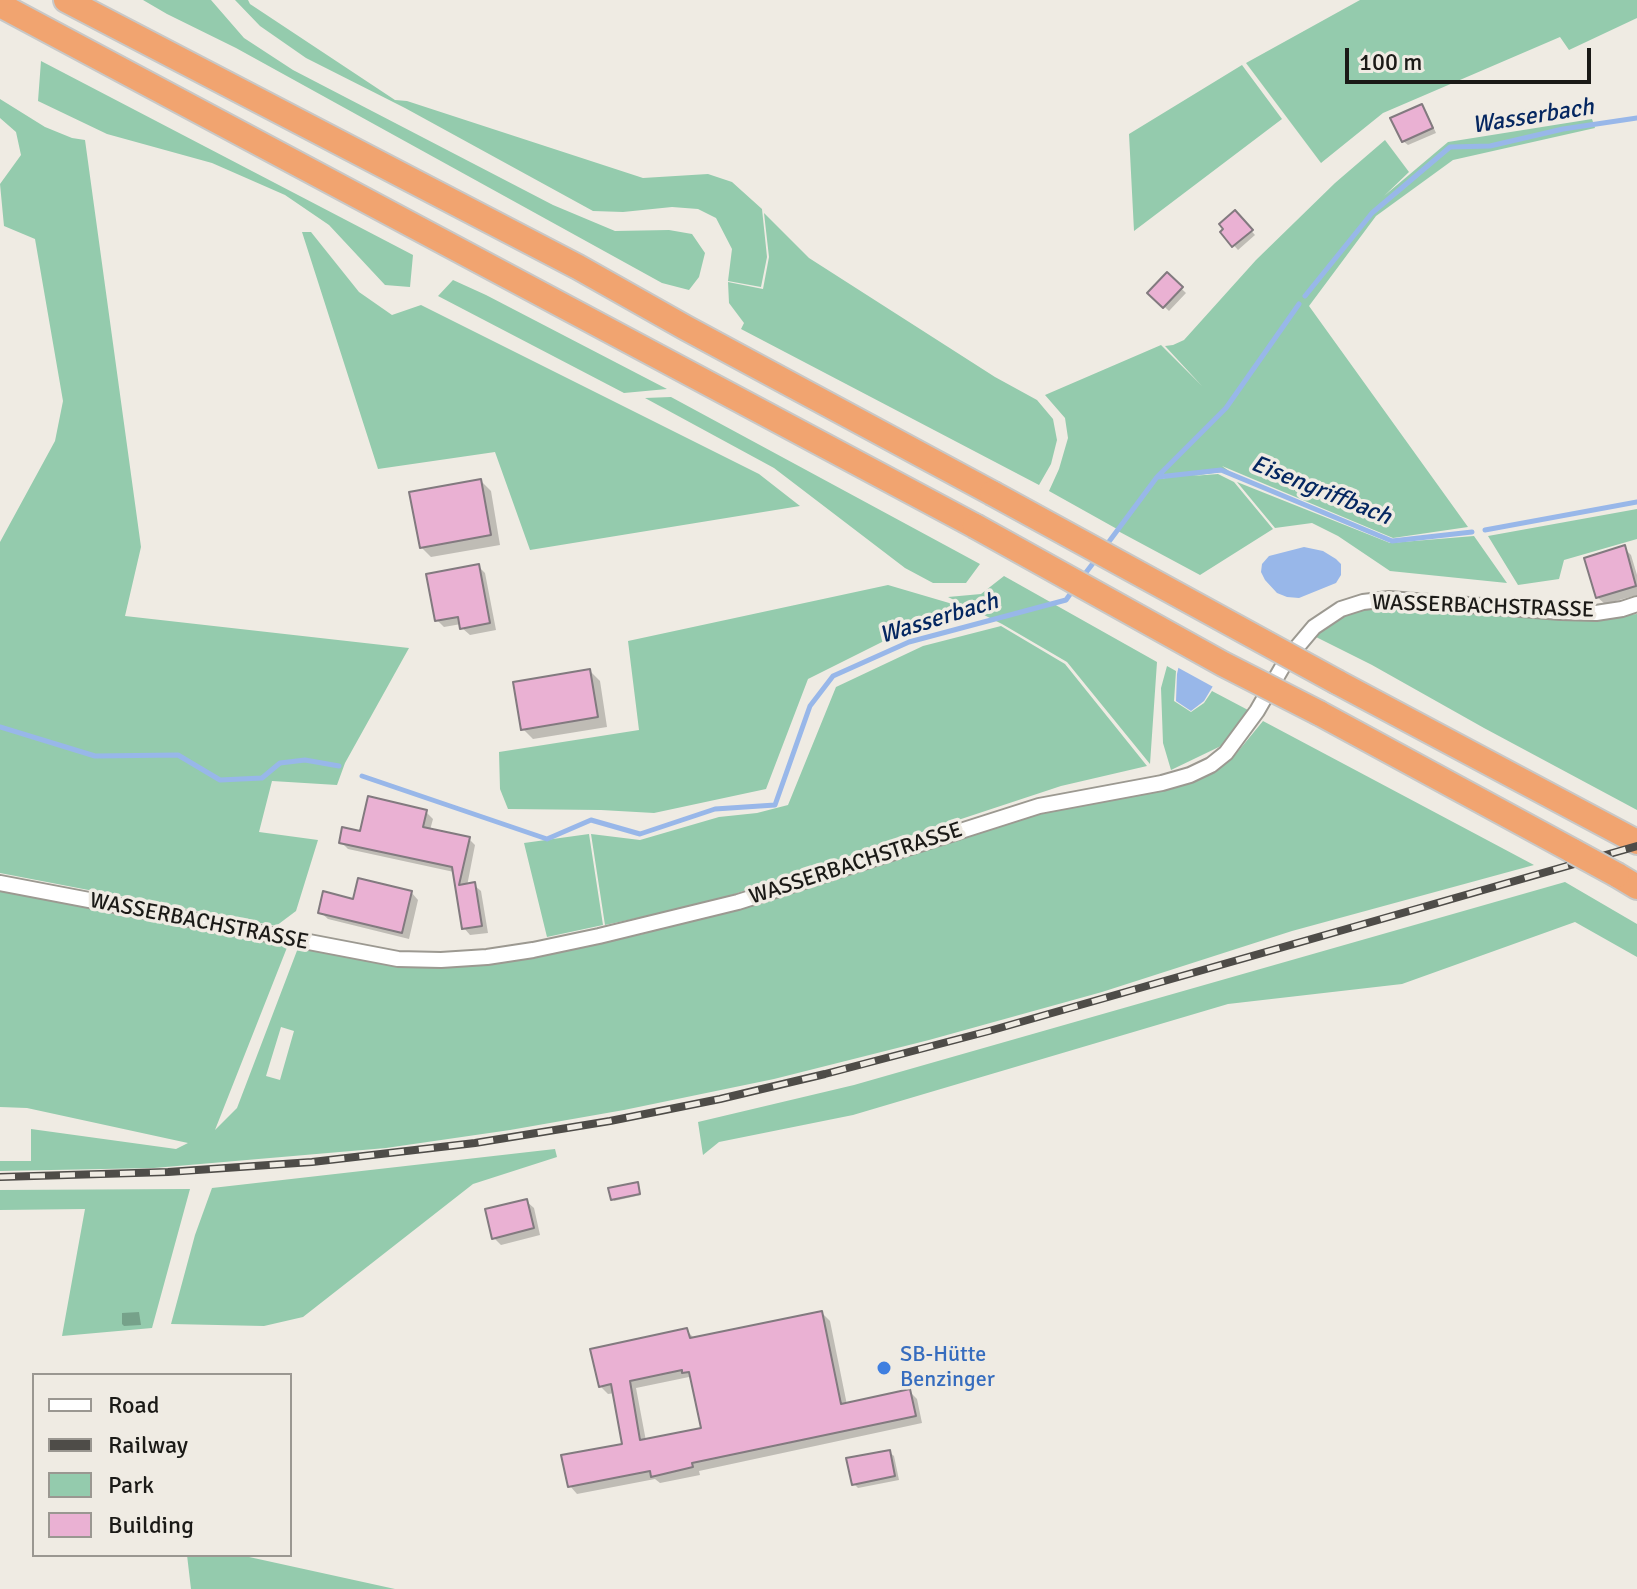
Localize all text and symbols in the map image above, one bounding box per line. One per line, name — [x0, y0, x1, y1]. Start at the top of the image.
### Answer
scale bar — [1349, 32, 1595, 82]
text: 100 m — [1359, 47, 1422, 77]
water label: Wasserbach — [1470, 93, 1596, 141]
water label: Eisengriffbach — [1247, 450, 1395, 532]
water label: Wasserbach — [876, 587, 1002, 651]
street label: WASSERBACHSTRASSE — [1371, 590, 1595, 624]
street label: WASSERBACHSTRASSE — [746, 817, 966, 911]
street label: WASSERBACHSTRASSE — [87, 888, 311, 956]
place label: SB-Hütte Benzinger — [900, 1342, 995, 1394]
marker: SB-Hütte Benzinger — [875, 1359, 893, 1377]
legend — [32, 1373, 292, 1557]
text: Road — [108, 1390, 159, 1420]
text: Railway — [108, 1430, 188, 1460]
text: Park — [108, 1470, 154, 1500]
text: Building — [108, 1510, 194, 1540]

